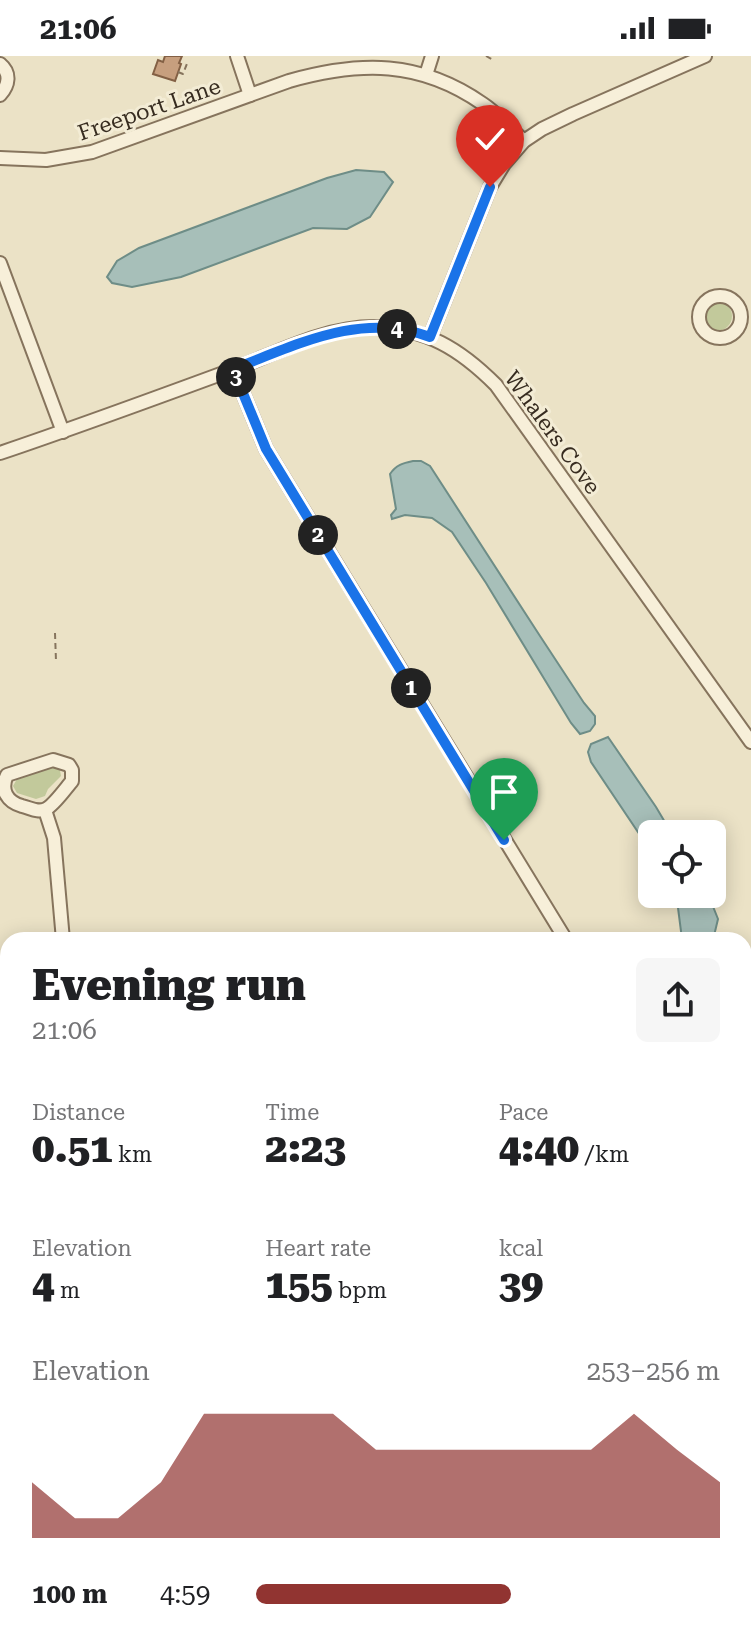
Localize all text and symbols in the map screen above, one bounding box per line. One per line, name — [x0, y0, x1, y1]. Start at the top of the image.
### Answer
text: 21:06 — [40, 11, 117, 46]
street label: Freeport Lane — [75, 73, 224, 146]
pin — [456, 105, 524, 187]
icon: check — [468, 117, 512, 161]
pin: 4 — [377, 309, 417, 349]
text: 4 — [391, 316, 403, 341]
pin: 3 — [216, 357, 256, 397]
text: 3 — [230, 364, 242, 389]
street label: Whalers Cove — [500, 366, 606, 499]
pin: 2 — [298, 515, 338, 555]
text: 2 — [312, 522, 324, 547]
pin: 1 — [391, 668, 431, 708]
text: 1 — [405, 675, 417, 700]
pin — [470, 758, 538, 840]
icon: arrive — [482, 770, 526, 814]
map controls — [638, 820, 726, 908]
button: locate — [638, 820, 726, 908]
button: share — [636, 958, 720, 1042]
text: Evening run — [32, 959, 306, 1011]
text: 21:06 — [32, 1015, 97, 1045]
text: Distance — [32, 1100, 125, 1125]
text: Time — [265, 1100, 319, 1125]
text: Pace — [499, 1100, 548, 1125]
text: 0.51 — [32, 1125, 113, 1172]
text: 2:23 — [265, 1125, 346, 1172]
text: 4:40 — [499, 1125, 579, 1172]
text: km — [113, 1142, 152, 1167]
text: /km — [579, 1142, 629, 1167]
text: Elevation — [32, 1236, 132, 1261]
text: Heart rate — [265, 1236, 371, 1261]
text: kcal — [499, 1236, 543, 1261]
text: 4 — [32, 1261, 54, 1308]
text: 155 — [265, 1261, 333, 1308]
text: 39 — [499, 1261, 543, 1308]
text: m — [54, 1278, 80, 1303]
text: bpm — [333, 1278, 387, 1303]
text: Elevation — [32, 1356, 150, 1386]
text: 253–256 m — [587, 1356, 720, 1386]
text: 100 m — [32, 1579, 107, 1609]
text: 4:59 — [160, 1579, 210, 1609]

